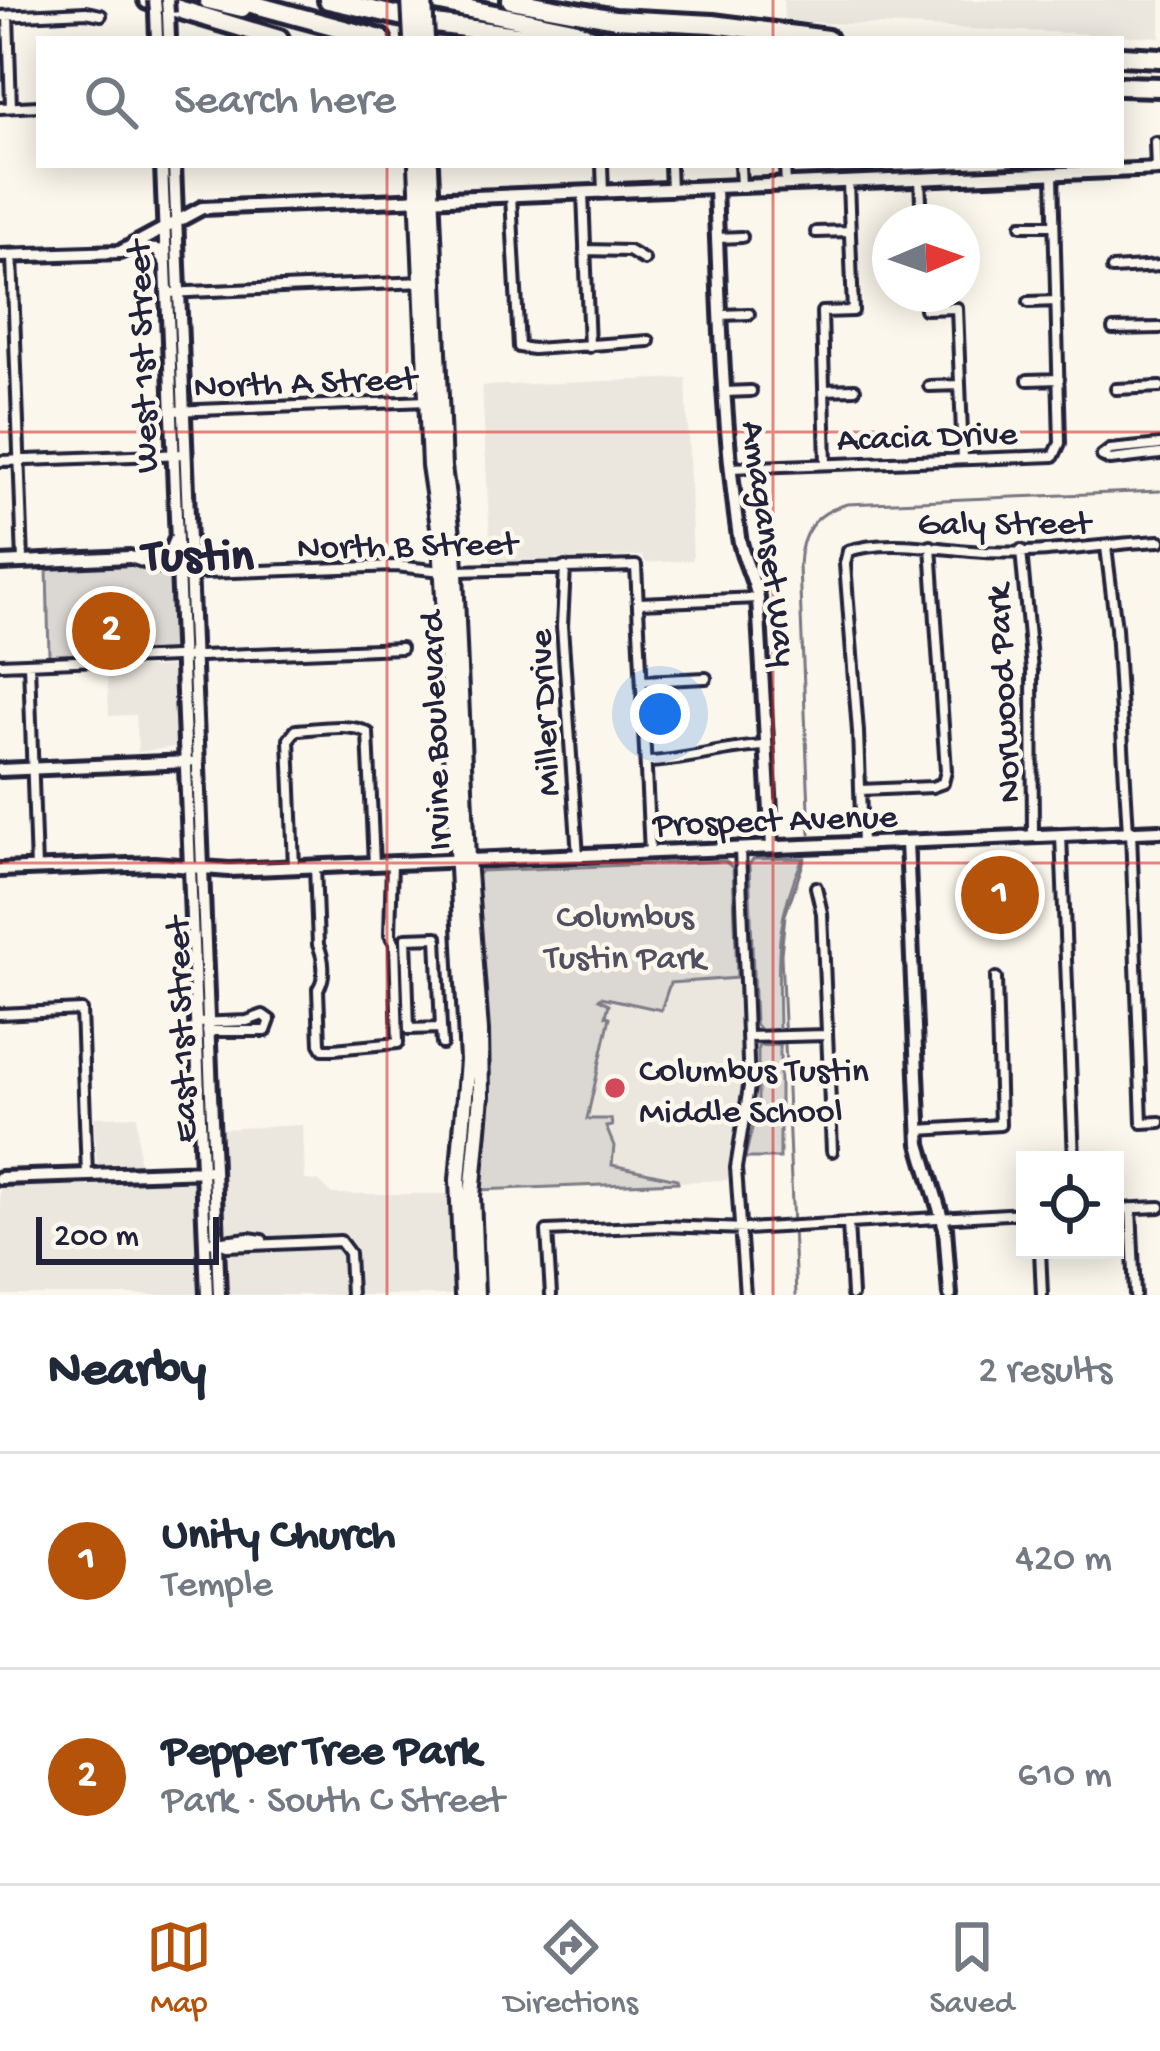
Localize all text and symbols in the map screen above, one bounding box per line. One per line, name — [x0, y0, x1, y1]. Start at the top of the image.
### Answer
search box — [36, 36, 1124, 168]
icon: search — [78, 69, 144, 135]
text: Search here — [174, 76, 396, 129]
north arrow — [872, 204, 980, 312]
street label: West 1st Street — [120, 236, 171, 474]
street label: North A Street — [193, 360, 421, 411]
street label: Acacia Drive — [836, 415, 1019, 464]
street label: Amaganset Way — [728, 418, 805, 670]
street label: Galy Street — [918, 505, 1094, 548]
street label: North B Street — [297, 525, 521, 572]
district label: Tustin — [139, 531, 255, 588]
street label: Norwood Park — [979, 581, 1034, 804]
pin: 2 — [72, 586, 150, 676]
street label: Irvine Boulevard — [413, 607, 464, 851]
street label: Miller Drive — [522, 628, 573, 797]
your location — [630, 684, 690, 744]
street label: Prospect Avenue — [651, 798, 899, 849]
pin: 1 — [961, 850, 1039, 940]
park label: Columbus Tustin Park — [543, 898, 708, 982]
street label: East 1st Street — [159, 913, 210, 1143]
place label: Columbus Tustin Middle School — [639, 1052, 869, 1136]
marker: Columbus Tustin Middle School — [602, 1075, 628, 1101]
map controls — [1016, 1151, 1124, 1259]
button: locate — [1016, 1151, 1124, 1259]
scale bar — [36, 1211, 219, 1264]
text: 200 m — [54, 1219, 139, 1257]
text: Nearby — [48, 1343, 206, 1403]
text: 2 results — [978, 1350, 1112, 1396]
text: Unity Church — [162, 1511, 395, 1564]
text: 1 — [79, 1538, 95, 1584]
text: 420 m — [1015, 1538, 1112, 1584]
text: Temple — [162, 1564, 273, 1610]
text: Pepper Tree Park — [162, 1727, 480, 1780]
text: 2 — [77, 1754, 97, 1800]
text: 610 m — [1017, 1754, 1112, 1800]
text: Park · South C Street — [162, 1780, 504, 1826]
tab: Map — [146, 1914, 212, 2024]
tab: Directions — [504, 1914, 638, 2024]
tab: Saved — [930, 1914, 1014, 2024]

